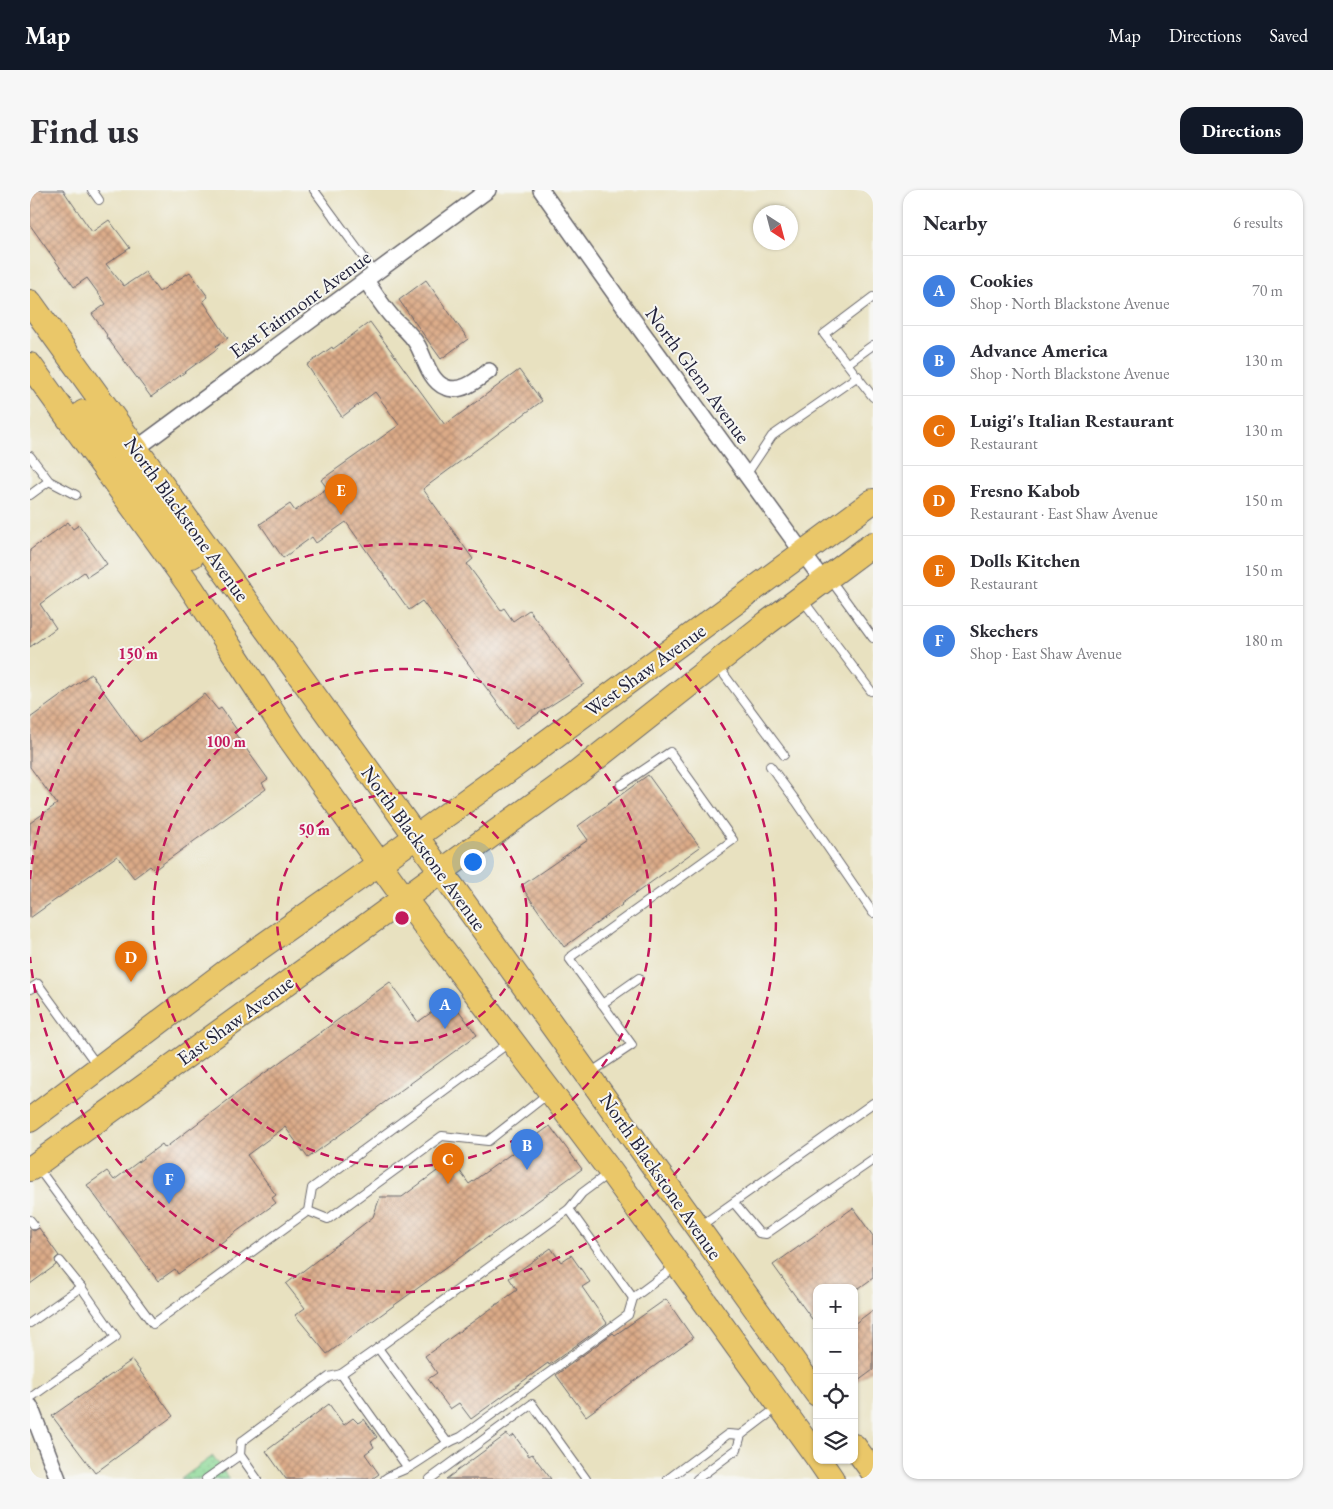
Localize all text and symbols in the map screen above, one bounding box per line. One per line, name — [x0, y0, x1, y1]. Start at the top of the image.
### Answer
text: Map — [25, 20, 70, 51]
text: Map — [1109, 24, 1141, 47]
text: Directions — [1169, 24, 1241, 47]
text: Saved — [1269, 24, 1308, 47]
button: Directions — [1180, 107, 1303, 154]
text: Find us — [30, 108, 139, 153]
north arrow — [753, 205, 798, 250]
text: Nearby — [923, 209, 987, 236]
text: 6 results — [1233, 212, 1283, 233]
street label: East Fairmont Avenue — [224, 244, 376, 364]
text: Cookies — [970, 268, 1033, 293]
text: A — [933, 280, 945, 301]
text: 70 m — [1252, 280, 1283, 301]
text: Shop · North Blackstone Avenue — [970, 293, 1169, 314]
street label: North Glenn Avenue — [640, 302, 756, 449]
text: Advance America — [970, 338, 1108, 363]
text: B — [934, 350, 944, 371]
text: 130 m — [1244, 350, 1283, 371]
text: Shop · North Blackstone Avenue — [970, 363, 1169, 384]
text: Luigi's Italian Restaurant — [970, 408, 1174, 433]
text: C — [933, 420, 945, 441]
text: 130 m — [1244, 420, 1283, 441]
street label: North Blackstone Avenue — [118, 431, 256, 607]
text: Restaurant — [970, 433, 1038, 454]
pin: E — [325, 474, 357, 515]
text: Fresno Kabob — [970, 478, 1080, 503]
text: D — [933, 490, 945, 511]
text: 150 m — [1244, 490, 1283, 511]
text: Restaurant · East Shaw Avenue — [970, 503, 1158, 524]
text: Dolls Kitchen — [970, 548, 1080, 573]
text: E — [934, 560, 944, 581]
text: 150 m — [1244, 560, 1283, 581]
text: Restaurant — [970, 573, 1038, 594]
street label: West Shaw Avenue — [579, 617, 711, 723]
text: Skechers — [970, 618, 1038, 643]
text: F — [935, 630, 943, 651]
text: 180 m — [1244, 630, 1283, 651]
text: Shop · East Shaw Avenue — [970, 643, 1122, 664]
text: 150 m — [118, 644, 158, 663]
text: 100 m — [206, 732, 246, 751]
street label: North Blackstone Avenue — [355, 760, 493, 936]
text: 50 m — [298, 820, 330, 839]
your location — [460, 849, 486, 875]
centre of rings — [393, 909, 411, 927]
pin: D — [115, 941, 147, 982]
street label: East Shaw Avenue — [172, 969, 299, 1071]
pin: A — [429, 988, 461, 1029]
street label: North Blackstone Avenue — [594, 1088, 728, 1264]
pin: B — [511, 1129, 543, 1170]
pin: C — [432, 1143, 464, 1184]
pin: F — [153, 1163, 185, 1204]
map controls — [813, 1284, 858, 1464]
button: + — [813, 1284, 858, 1329]
button: − — [813, 1329, 858, 1374]
button: locate — [813, 1374, 858, 1419]
button: layers — [813, 1419, 858, 1464]

